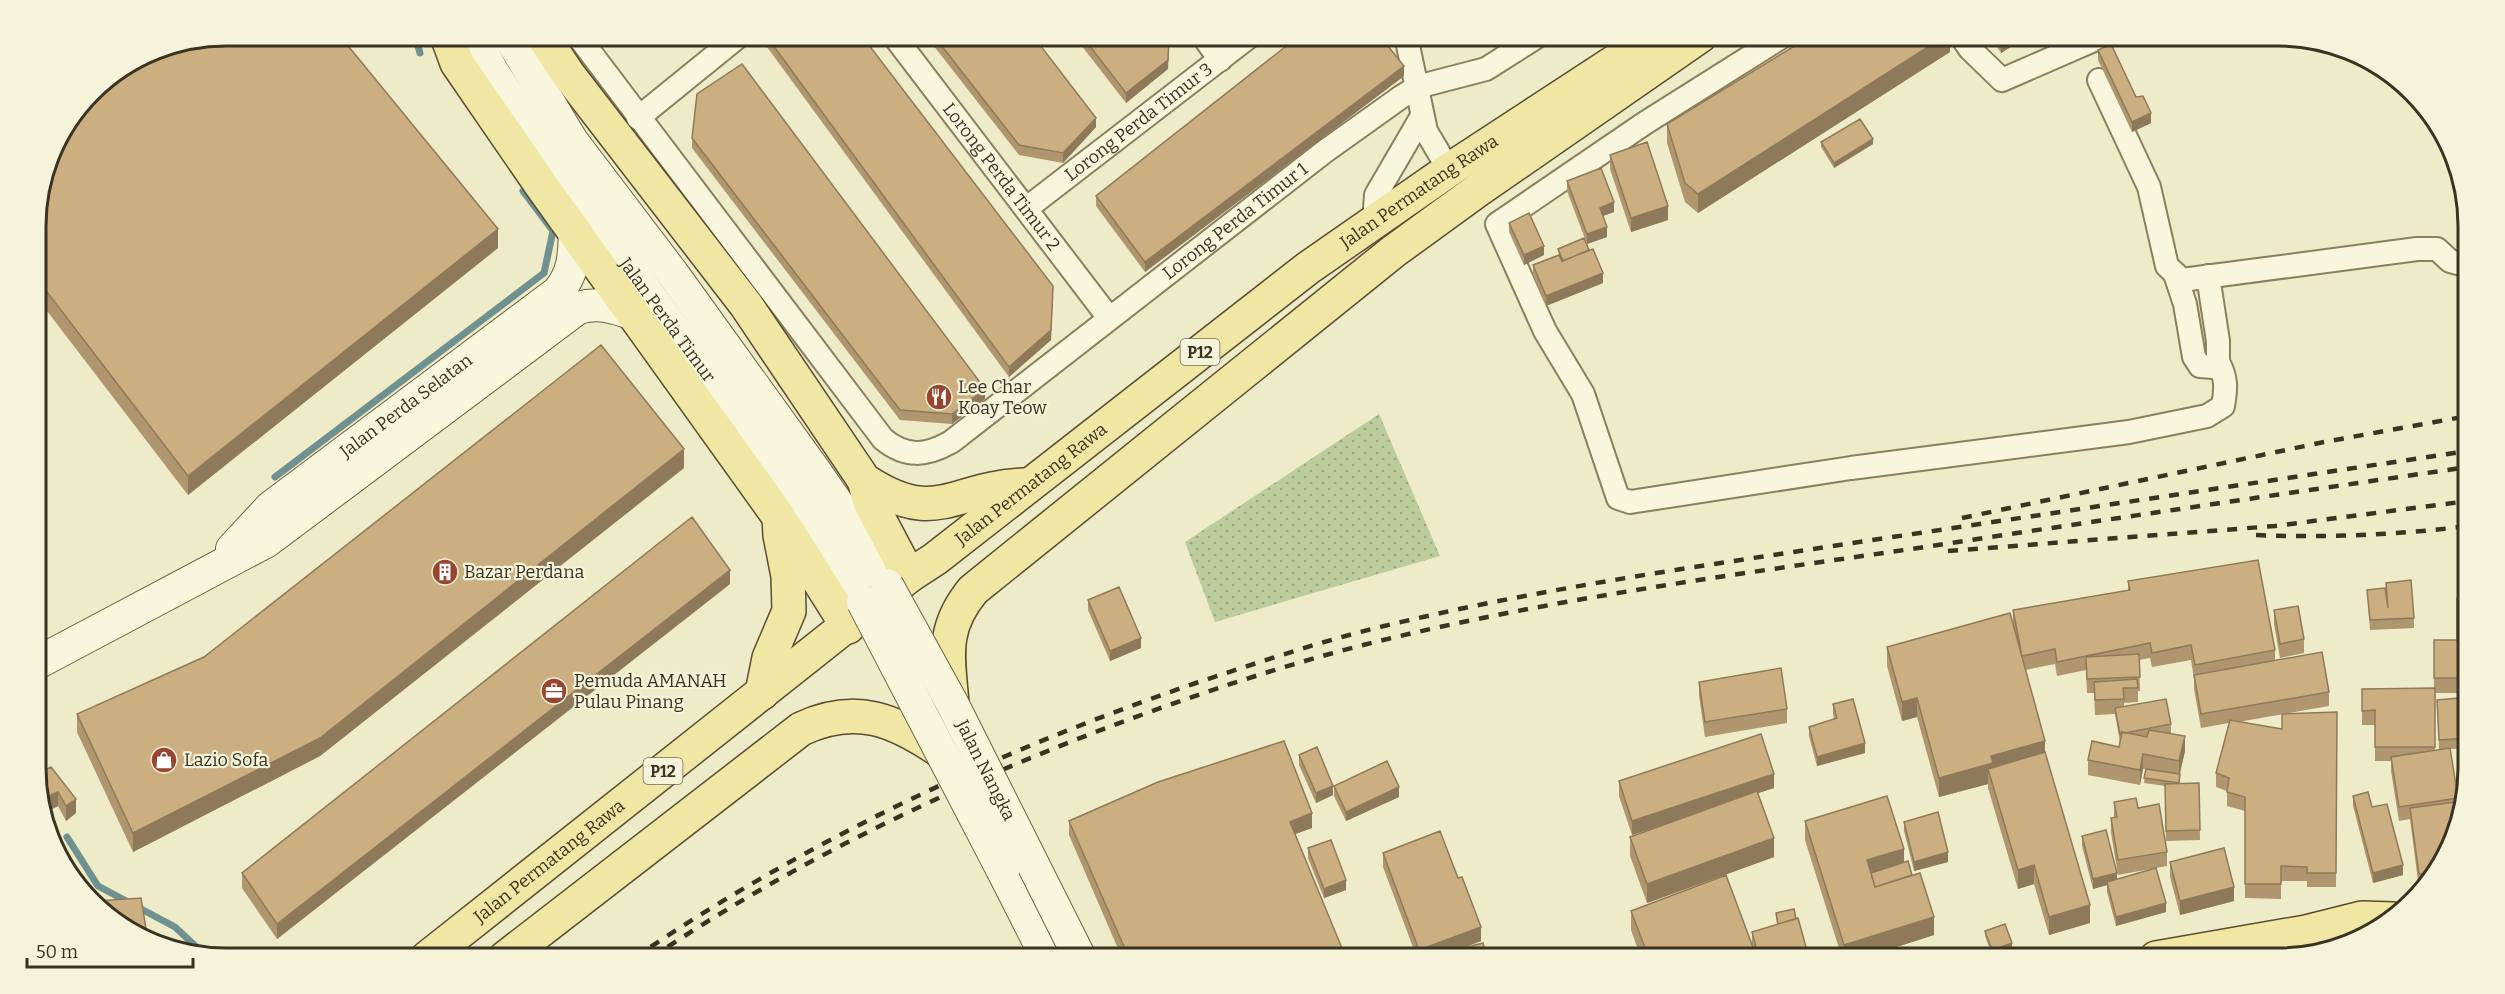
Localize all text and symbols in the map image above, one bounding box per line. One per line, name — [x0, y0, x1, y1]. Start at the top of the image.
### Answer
street label: Lorong Perda Timur 3 — [1060, 58, 1217, 186]
street label: Lorong Perda Timur 2 — [938, 98, 1065, 255]
street label: Jalan Permatang Rawa — [1335, 130, 1502, 254]
street label: Lorong Perda Timur 1 — [1158, 157, 1313, 284]
street label: Jalan Perda Timur — [614, 253, 720, 387]
road number: P12 — [1180, 339, 1220, 365]
street label: Jalan Perda Selatan — [335, 349, 477, 463]
place label: Lee Char Koay Teow — [958, 376, 1047, 419]
restaurant icon: Lee Char Koay Teow — [924, 382, 954, 412]
street label: Jalan Permatang Rawa — [950, 418, 1112, 551]
building icon: Bazar Perdana — [430, 557, 460, 587]
place label: Bazar Perdana — [464, 561, 585, 583]
place label: Pemuda AMANAH Pulau Pinang — [574, 670, 727, 713]
office icon: Pemuda AMANAH Pulau Pinang — [539, 676, 569, 706]
street label: Jalan Nangka — [951, 715, 1020, 824]
shop icon: Lazio Sofa — [149, 745, 179, 775]
place label: Lazio Sofa — [184, 749, 269, 771]
road number: P12 — [644, 758, 682, 784]
street label: Jalan Permatang Rawa — [469, 794, 629, 928]
scale bar — [27, 931, 194, 969]
text: 50 m — [36, 941, 78, 963]

